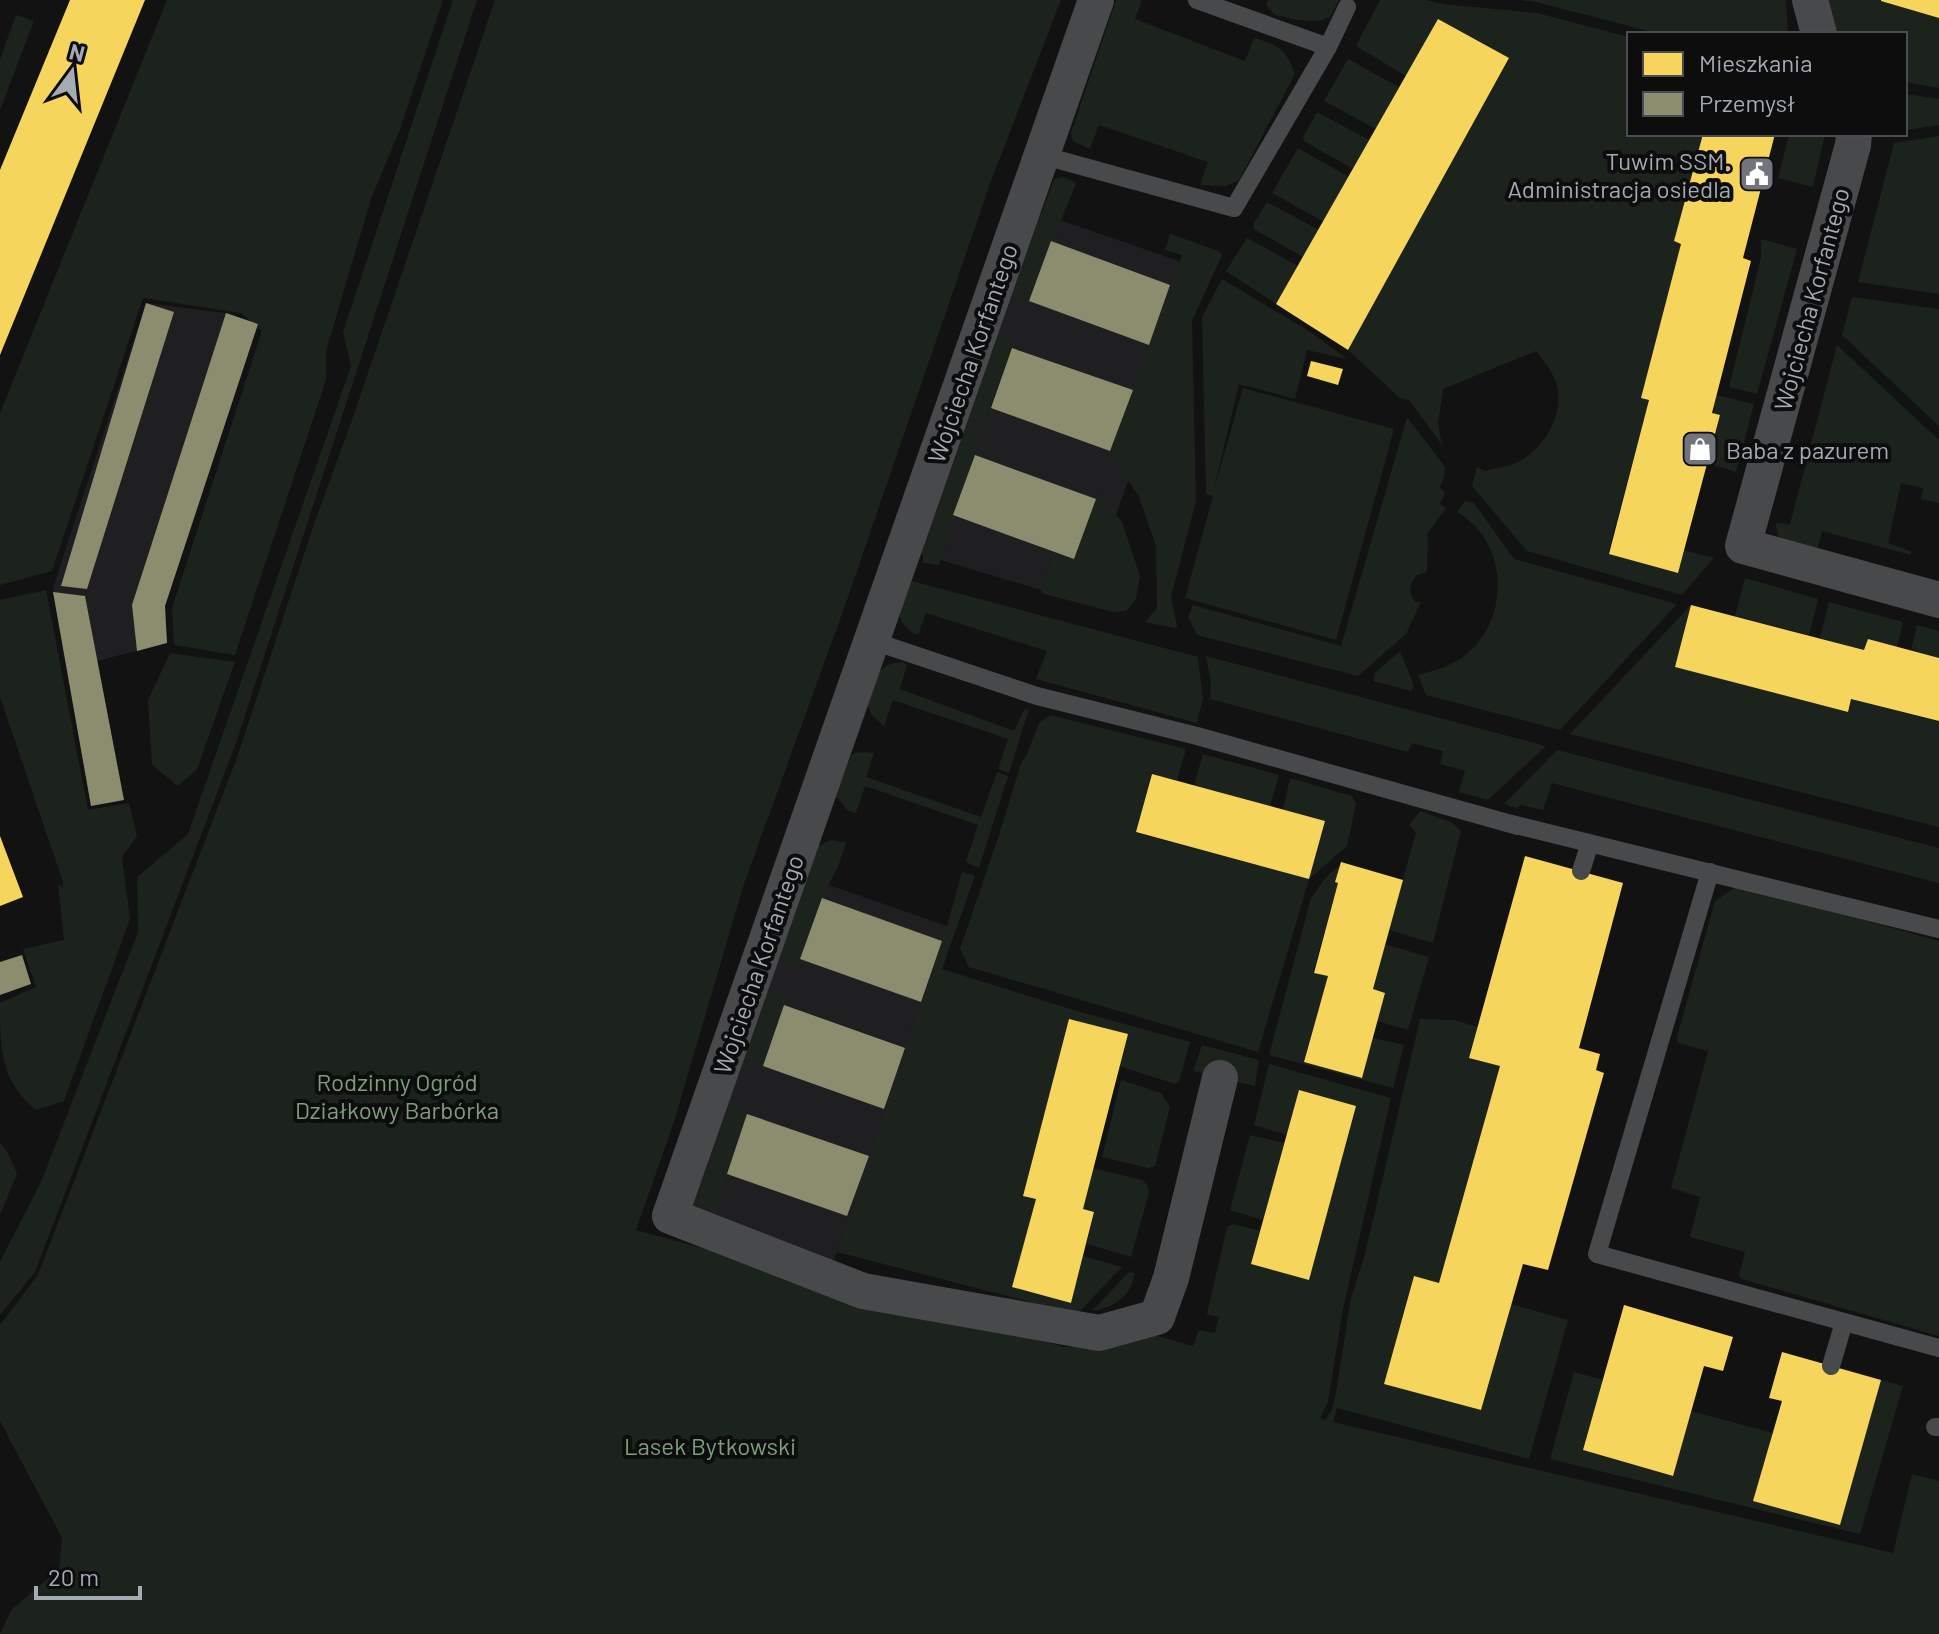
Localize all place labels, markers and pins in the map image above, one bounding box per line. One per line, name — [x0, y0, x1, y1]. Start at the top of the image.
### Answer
place label: Tuwim SSM. Administracja osiedla — [1508, 146, 1731, 203]
public building icon: Tuwim SSM. Administracja osiedla — [1738, 155, 1776, 193]
shop icon: Baba z pazurem — [1681, 430, 1719, 468]
place label: Baba z pazurem — [1726, 435, 1889, 464]

